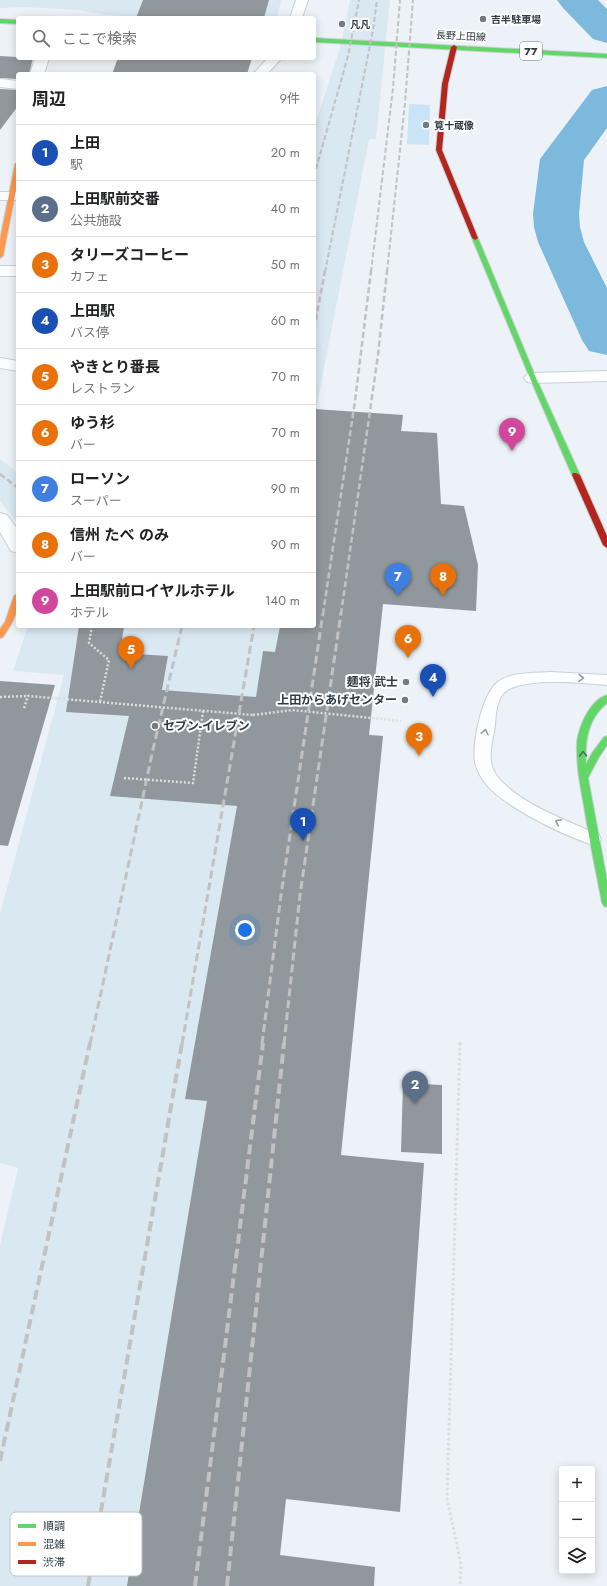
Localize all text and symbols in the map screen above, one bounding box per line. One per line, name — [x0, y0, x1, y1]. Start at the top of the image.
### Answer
place label: 吉半駐車場 — [491, 12, 541, 27]
marker: 吉半駐車場 — [478, 14, 488, 24]
search box — [16, 16, 316, 60]
place label: 凡凡 — [350, 17, 370, 32]
marker: 凡凡 — [337, 19, 347, 29]
icon: search — [30, 27, 52, 49]
street label: 長野上田線 — [436, 27, 486, 45]
text: ここで検索 — [62, 28, 137, 50]
road number: 77 — [520, 42, 542, 60]
text: 周辺 — [32, 87, 66, 111]
text: 9件 — [280, 89, 300, 108]
place label: 筧十蔵像 — [434, 118, 474, 133]
marker: 筧十蔵像 — [421, 120, 431, 130]
text: 上田 — [70, 132, 100, 154]
text: 1 — [42, 143, 48, 162]
text: 20 m — [271, 143, 300, 162]
text: 駅 — [70, 155, 83, 174]
text: 上田駅前交番 — [70, 188, 160, 210]
text: 2 — [41, 199, 49, 218]
text: 40 m — [271, 199, 300, 218]
text: 公共施設 — [70, 211, 122, 230]
text: タリーズコーヒー — [70, 244, 189, 266]
text: 3 — [41, 255, 49, 274]
text: 50 m — [271, 255, 300, 274]
text: カフェ — [70, 267, 109, 286]
text: 上田駅 — [70, 300, 115, 322]
text: 4 — [40, 311, 50, 330]
text: 60 m — [271, 311, 300, 330]
text: バス停 — [70, 323, 109, 342]
text: やきとり番長 — [70, 356, 160, 378]
text: 5 — [41, 367, 49, 386]
text: 70 m — [271, 367, 300, 386]
text: レストラン — [70, 379, 135, 398]
text: ゆう杉 — [70, 412, 115, 434]
pin: 9 — [499, 418, 525, 451]
text: 6 — [41, 423, 49, 442]
text: 70 m — [271, 423, 300, 442]
text: バー — [70, 435, 96, 454]
text: ローソン — [70, 468, 130, 490]
text: 7 — [41, 479, 49, 498]
text: 90 m — [271, 479, 300, 498]
text: スーパー — [70, 491, 122, 510]
text: 信州 たべ のみ — [70, 524, 169, 546]
text: 8 — [41, 535, 49, 554]
text: 90 m — [271, 535, 300, 554]
text: バー — [70, 547, 96, 566]
pin: 7 — [385, 563, 411, 596]
pin: 8 — [430, 563, 456, 596]
text: 上田駅前ロイヤルホテル — [70, 580, 235, 602]
text: 9 — [41, 591, 49, 610]
text: 140 m — [265, 591, 300, 610]
text: ホテル — [70, 603, 109, 622]
pin: 6 — [395, 625, 421, 658]
pin: 5 — [118, 636, 144, 669]
pin: 4 — [420, 664, 446, 697]
place label: 麺将 武士 — [346, 673, 398, 691]
one-way arrow — [578, 674, 584, 683]
marker: 麺将 武士 — [401, 677, 411, 687]
place label: 上田からあげセンター — [277, 691, 397, 709]
marker: 上田からあげセンター — [400, 695, 410, 705]
place label: セブン-イレブン — [163, 717, 250, 735]
marker: セブン-イレブン — [150, 721, 160, 731]
pin: 3 — [406, 723, 432, 756]
one-way arrow — [481, 729, 489, 735]
one-way arrow — [578, 751, 587, 757]
pin: 1 — [290, 808, 316, 841]
one-way arrow — [554, 819, 562, 827]
your location — [235, 920, 255, 940]
pin: 2 — [402, 1071, 428, 1104]
map controls — [559, 1466, 595, 1574]
button: + — [559, 1466, 595, 1502]
button: − — [559, 1502, 595, 1538]
legend — [10, 1512, 142, 1576]
text: 順調 — [43, 1518, 65, 1534]
text: 混雑 — [43, 1536, 65, 1552]
button: layers — [559, 1538, 595, 1574]
text: 渋滞 — [43, 1554, 65, 1570]

